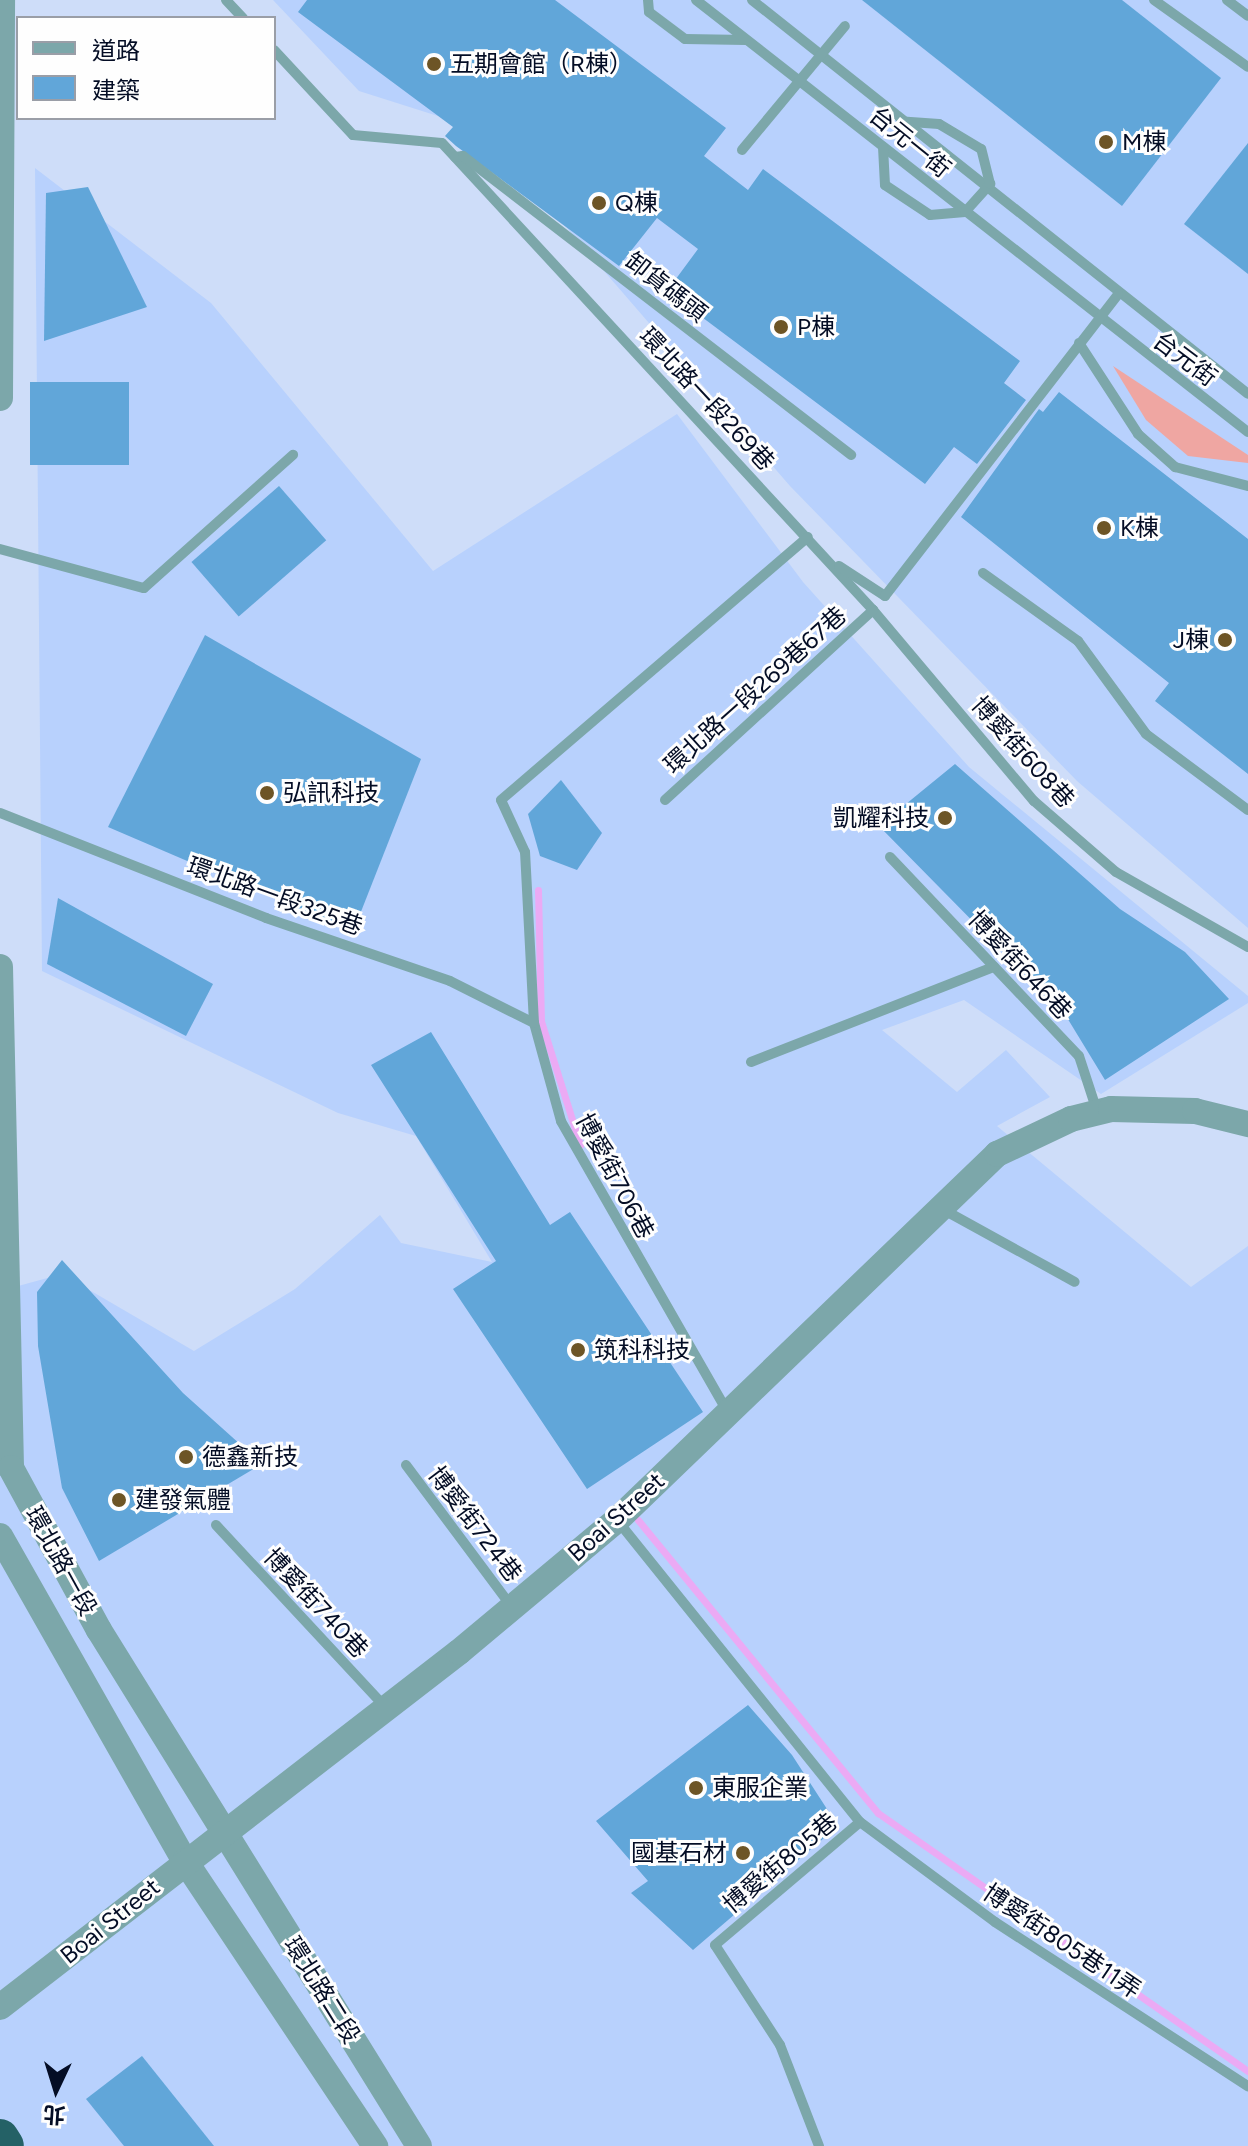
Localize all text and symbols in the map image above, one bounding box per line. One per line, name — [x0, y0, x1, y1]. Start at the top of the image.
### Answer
legend — [16, 16, 276, 120]
text: 道路 — [92, 36, 140, 65]
place label: 五期會館（R棟） — [450, 50, 633, 78]
marker: 五期會館（R棟） — [425, 55, 443, 73]
text: 建築 — [92, 76, 140, 105]
street label: 台元一街 — [864, 101, 956, 183]
place label: M棟 — [1122, 128, 1166, 156]
marker: M棟 — [1097, 133, 1115, 151]
place label: Q棟 — [615, 189, 658, 217]
marker: Q棟 — [590, 194, 608, 212]
street label: 卸貨碼頭 — [619, 246, 713, 328]
place label: P棟 — [797, 313, 835, 341]
marker: P棟 — [772, 318, 790, 336]
street label: 環北路一段269巷 — [634, 322, 780, 476]
street label: 台元街 — [1148, 326, 1222, 392]
place label: K棟 — [1120, 514, 1159, 542]
marker: K棟 — [1095, 519, 1113, 537]
street label: 環北路一段269巷67巷 — [658, 601, 852, 779]
place label: J棟 — [1173, 626, 1209, 654]
marker: J棟 — [1216, 631, 1234, 649]
street label: 博愛街608巷 — [966, 690, 1080, 814]
place label: 弘訊科技 — [283, 779, 379, 807]
marker: 弘訊科技 — [258, 784, 276, 802]
place label: 凱耀科技 — [833, 804, 929, 832]
marker: 凱耀科技 — [936, 809, 954, 827]
street label: 環北路一段325巷 — [183, 851, 367, 941]
street label: 博愛街646巷 — [962, 905, 1078, 1025]
street label: 博愛街706巷 — [570, 1108, 660, 1244]
place label: 筑科科技 — [594, 1336, 690, 1364]
marker: 筑科科技 — [569, 1341, 587, 1359]
place label: 德鑫新技 — [202, 1443, 298, 1471]
marker: 德鑫新技 — [177, 1448, 195, 1466]
street label: 博愛街724巷 — [422, 1461, 528, 1587]
street label: Boai Street — [562, 1466, 670, 1568]
place label: 建發氣體 — [135, 1486, 231, 1514]
marker: 建發氣體 — [110, 1491, 128, 1509]
street label: 環北路一段 — [19, 1502, 103, 1620]
street label: 博愛街740巷 — [258, 1542, 374, 1664]
place label: 東服企業 — [712, 1774, 808, 1802]
marker: 東服企業 — [687, 1779, 705, 1797]
street label: 博愛街805巷 — [717, 1807, 843, 1919]
place label: 國基石材 — [631, 1839, 727, 1867]
marker: 國基石材 — [734, 1844, 752, 1862]
street label: Boai Street — [54, 1872, 166, 1970]
street label: 博愛街805巷11弄 — [978, 1878, 1146, 2004]
street label: 環北路二段 — [278, 1931, 366, 2049]
north arrow — [16, 2050, 96, 2130]
text: 北 — [42, 2100, 66, 2129]

